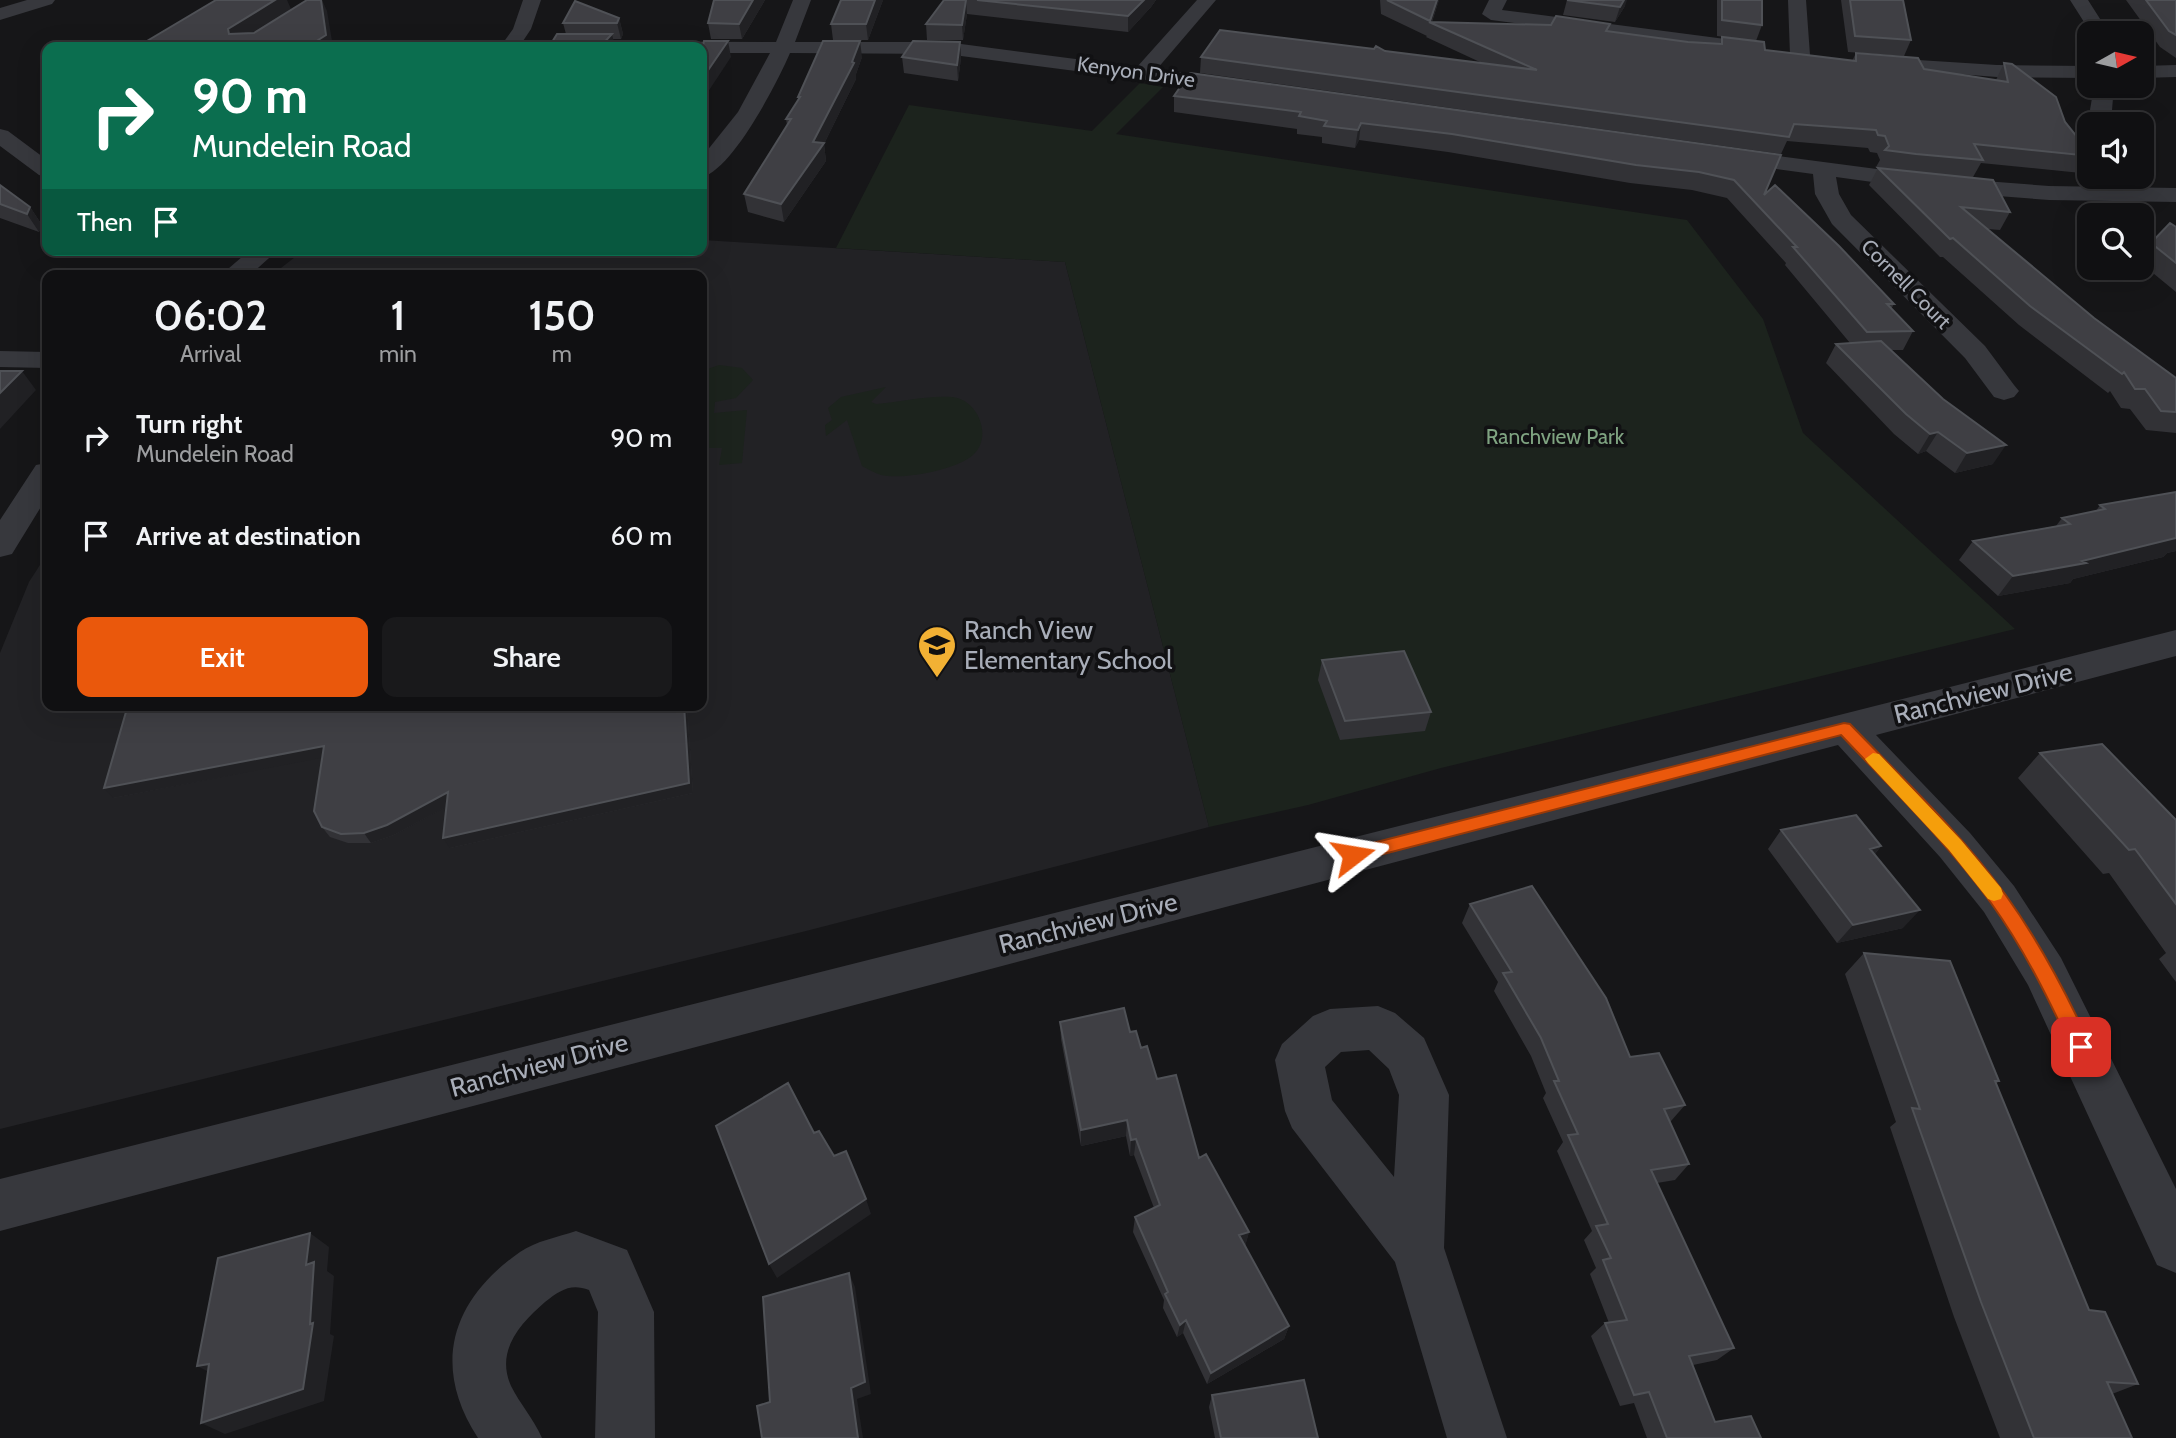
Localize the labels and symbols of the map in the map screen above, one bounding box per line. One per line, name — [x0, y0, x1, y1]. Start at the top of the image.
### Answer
north arrow — [2077, 21, 2154, 98]
street label: Kenyon Drive — [1075, 51, 1197, 92]
street label: Cornell Court — [1856, 233, 1957, 334]
park label: Ranchview Park — [1486, 424, 1625, 449]
place label: Ranch View Elementary School — [964, 614, 1172, 676]
school or university icon: Ranch View Elementary School — [916, 624, 958, 679]
street label: Ranchview Drive — [1890, 655, 2076, 731]
position arrow — [1316, 818, 1390, 892]
street label: Ranchview Drive — [995, 885, 1181, 961]
pin — [2051, 1017, 2111, 1077]
street label: Ranchview Drive — [447, 1026, 631, 1104]

